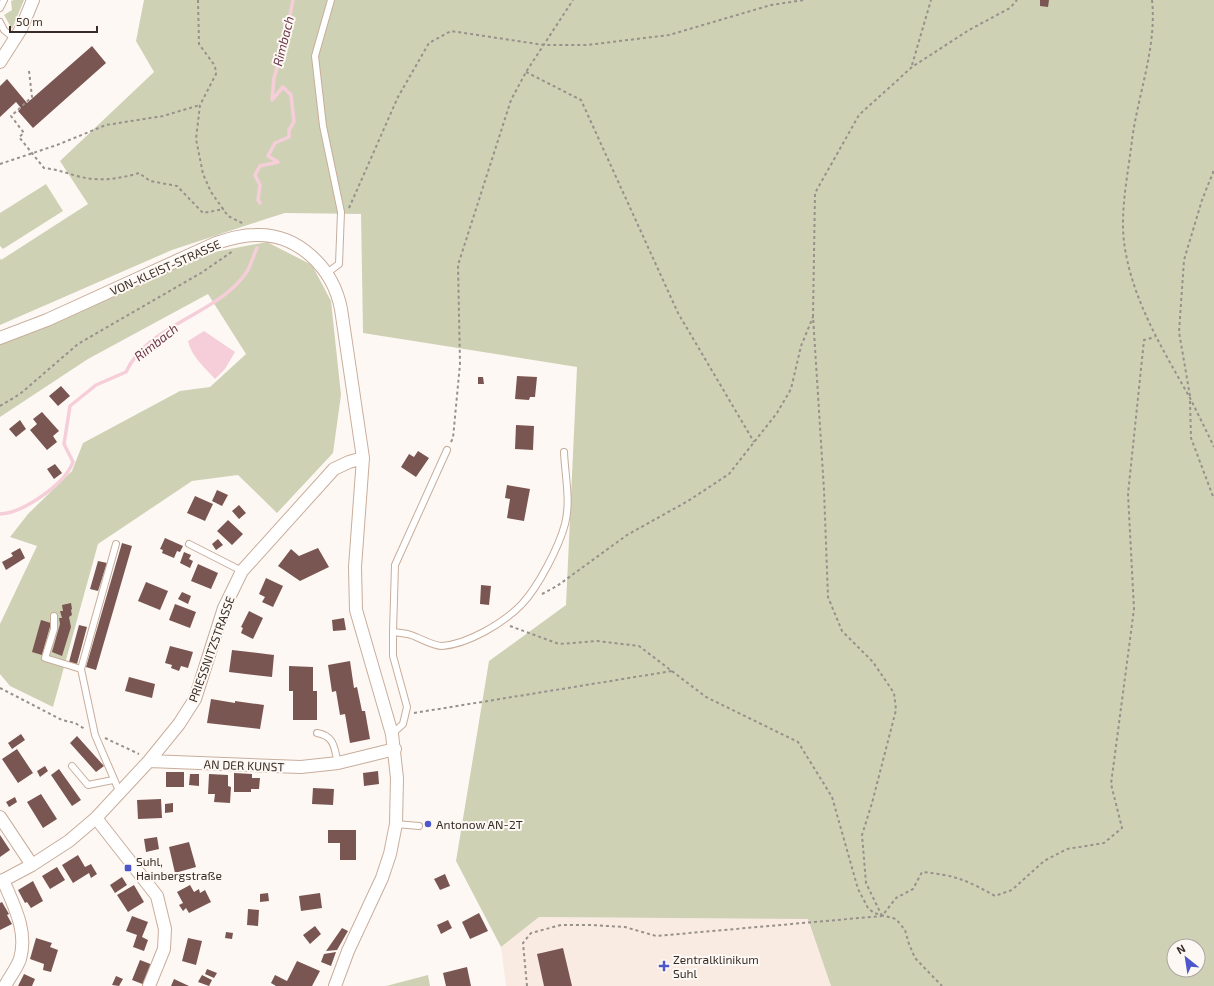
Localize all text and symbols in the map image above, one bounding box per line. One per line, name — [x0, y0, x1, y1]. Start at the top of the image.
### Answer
scale bar — [10, 8, 97, 34]
text: 50 m — [16, 14, 43, 28]
water label: Rimbach — [269, 14, 297, 68]
street label: VON-KLEIST-STRASSE — [108, 236, 223, 298]
water label: Rimbach — [131, 320, 181, 364]
street label: PRIESSNITZSTRASSE — [185, 594, 237, 704]
street label: AN DER KUNST — [203, 757, 285, 773]
place label: Antonow AN-2T — [436, 817, 523, 831]
marker: Antonow AN-2T — [423, 819, 433, 829]
place label: Suhl, Hainbergstraße — [136, 854, 222, 882]
marker: Suhl, Hainbergstraße — [123, 863, 133, 873]
north arrow — [1166, 938, 1206, 978]
text: N — [1174, 941, 1187, 957]
place label: Zentralklinikum Suhl — [673, 952, 759, 980]
marker: Zentralklinikum Suhl — [658, 960, 670, 972]

